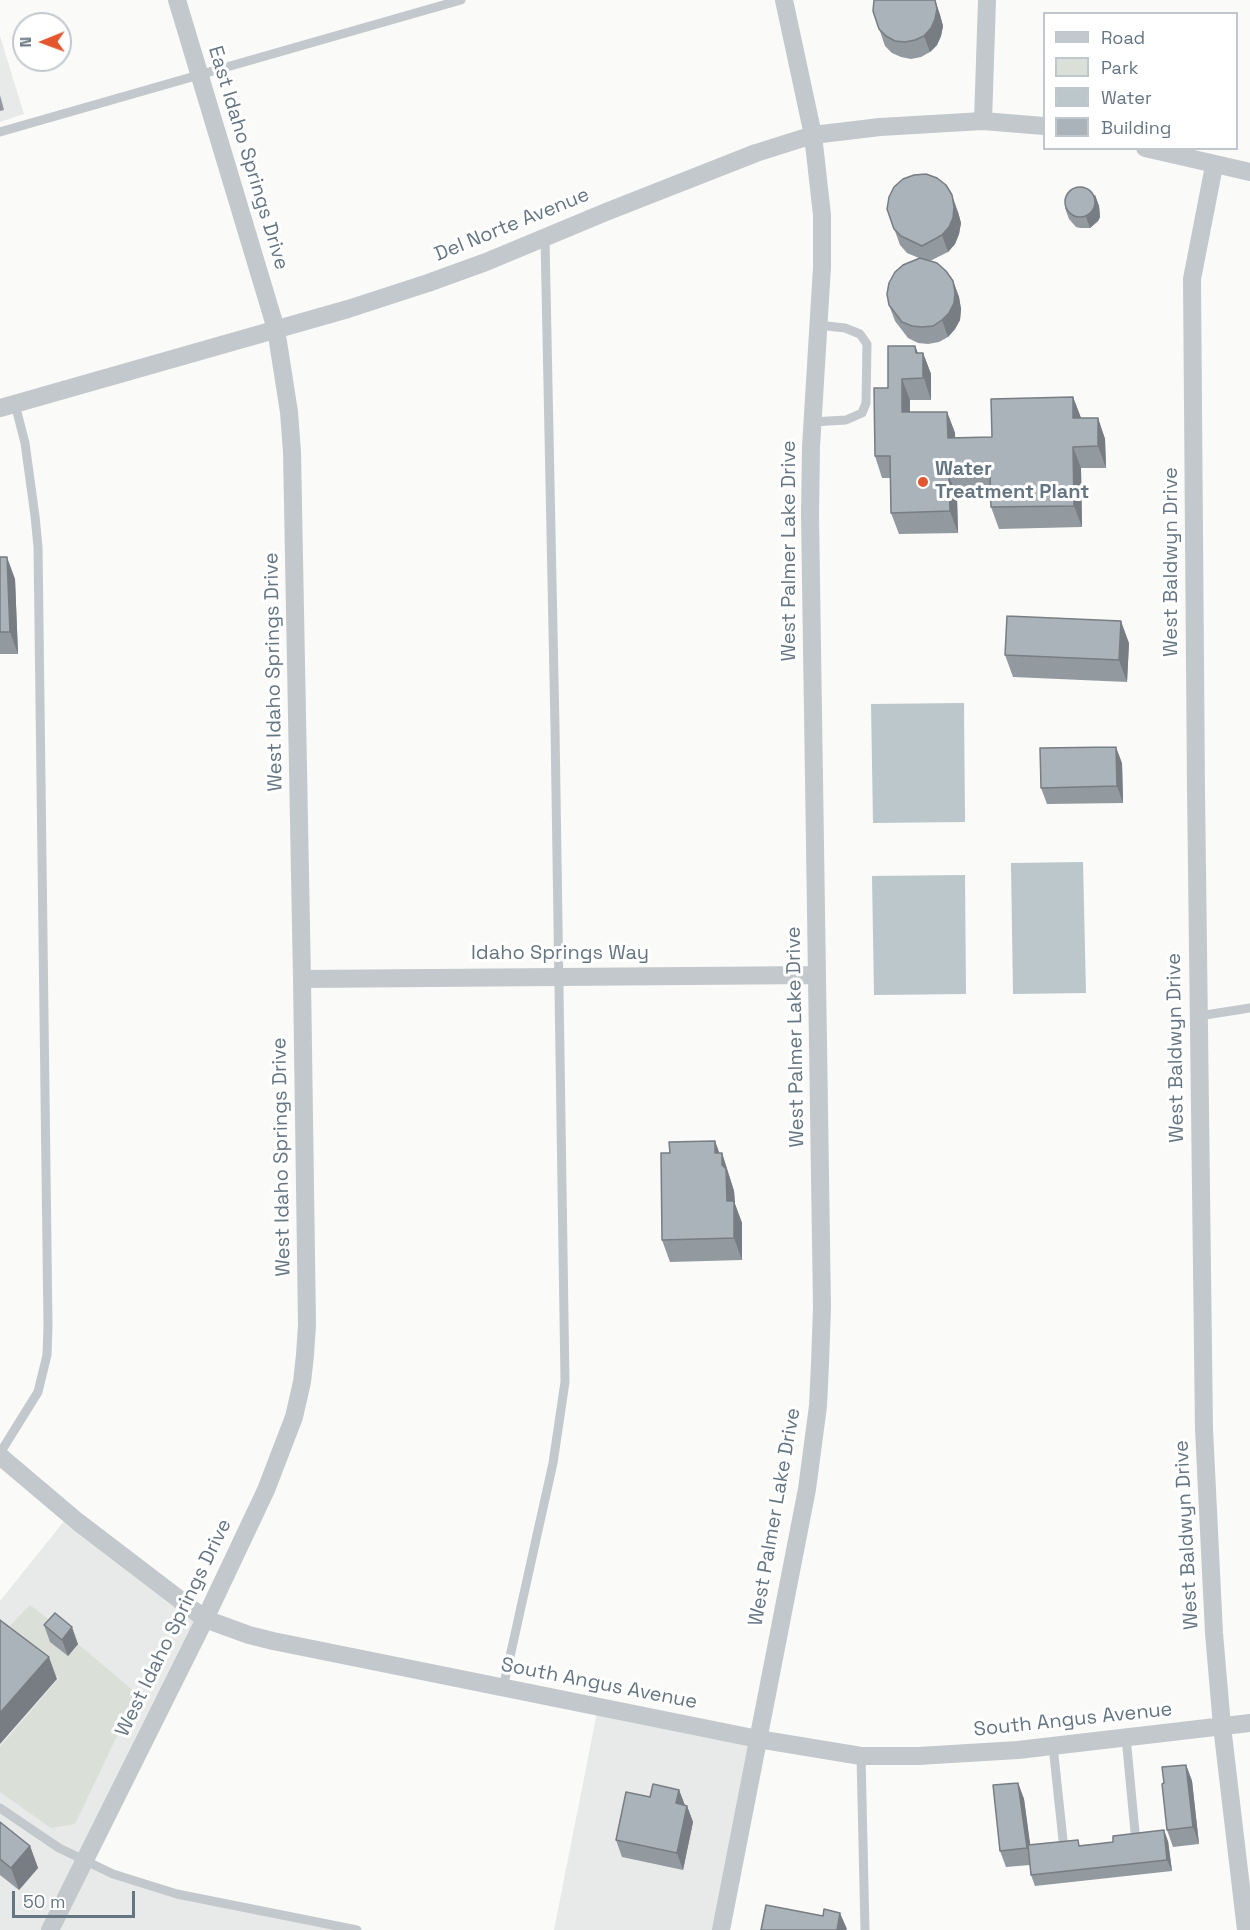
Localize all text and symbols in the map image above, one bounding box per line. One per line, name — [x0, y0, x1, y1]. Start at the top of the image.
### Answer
north arrow — [12, 12, 72, 72]
legend — [1043, 12, 1238, 150]
text: Road — [1101, 26, 1145, 49]
text: N — [15, 37, 36, 48]
street label: East Idaho Springs Drive — [203, 43, 293, 273]
text: Park — [1101, 56, 1138, 79]
text: Water — [1101, 86, 1152, 109]
text: Building — [1101, 116, 1171, 139]
street label: Del Norte Avenue — [431, 183, 593, 267]
street label: West Palmer Lake Drive — [778, 440, 802, 662]
place label: Water Treatment Plant — [935, 458, 1089, 505]
street label: West Baldwyn Drive — [1160, 467, 1184, 657]
marker: Water Treatment Plant — [916, 475, 930, 489]
street label: West Idaho Springs Drive — [260, 552, 288, 792]
street label: West Palmer Lake Drive — [782, 926, 810, 1148]
street label: Idaho Springs Way — [471, 942, 649, 966]
street label: West Baldwyn Drive — [1162, 953, 1190, 1143]
street label: West Idaho Springs Drive — [268, 1037, 296, 1277]
street label: West Palmer Lake Drive — [744, 1406, 806, 1628]
street label: West Baldwyn Drive — [1170, 1440, 1204, 1630]
street label: West Idaho Springs Drive — [111, 1515, 237, 1741]
street label: South Angus Avenue — [499, 1653, 699, 1715]
street label: South Angus Avenue — [972, 1698, 1174, 1742]
scale bar — [15, 1879, 138, 1917]
text: 50 m — [23, 1890, 65, 1913]

